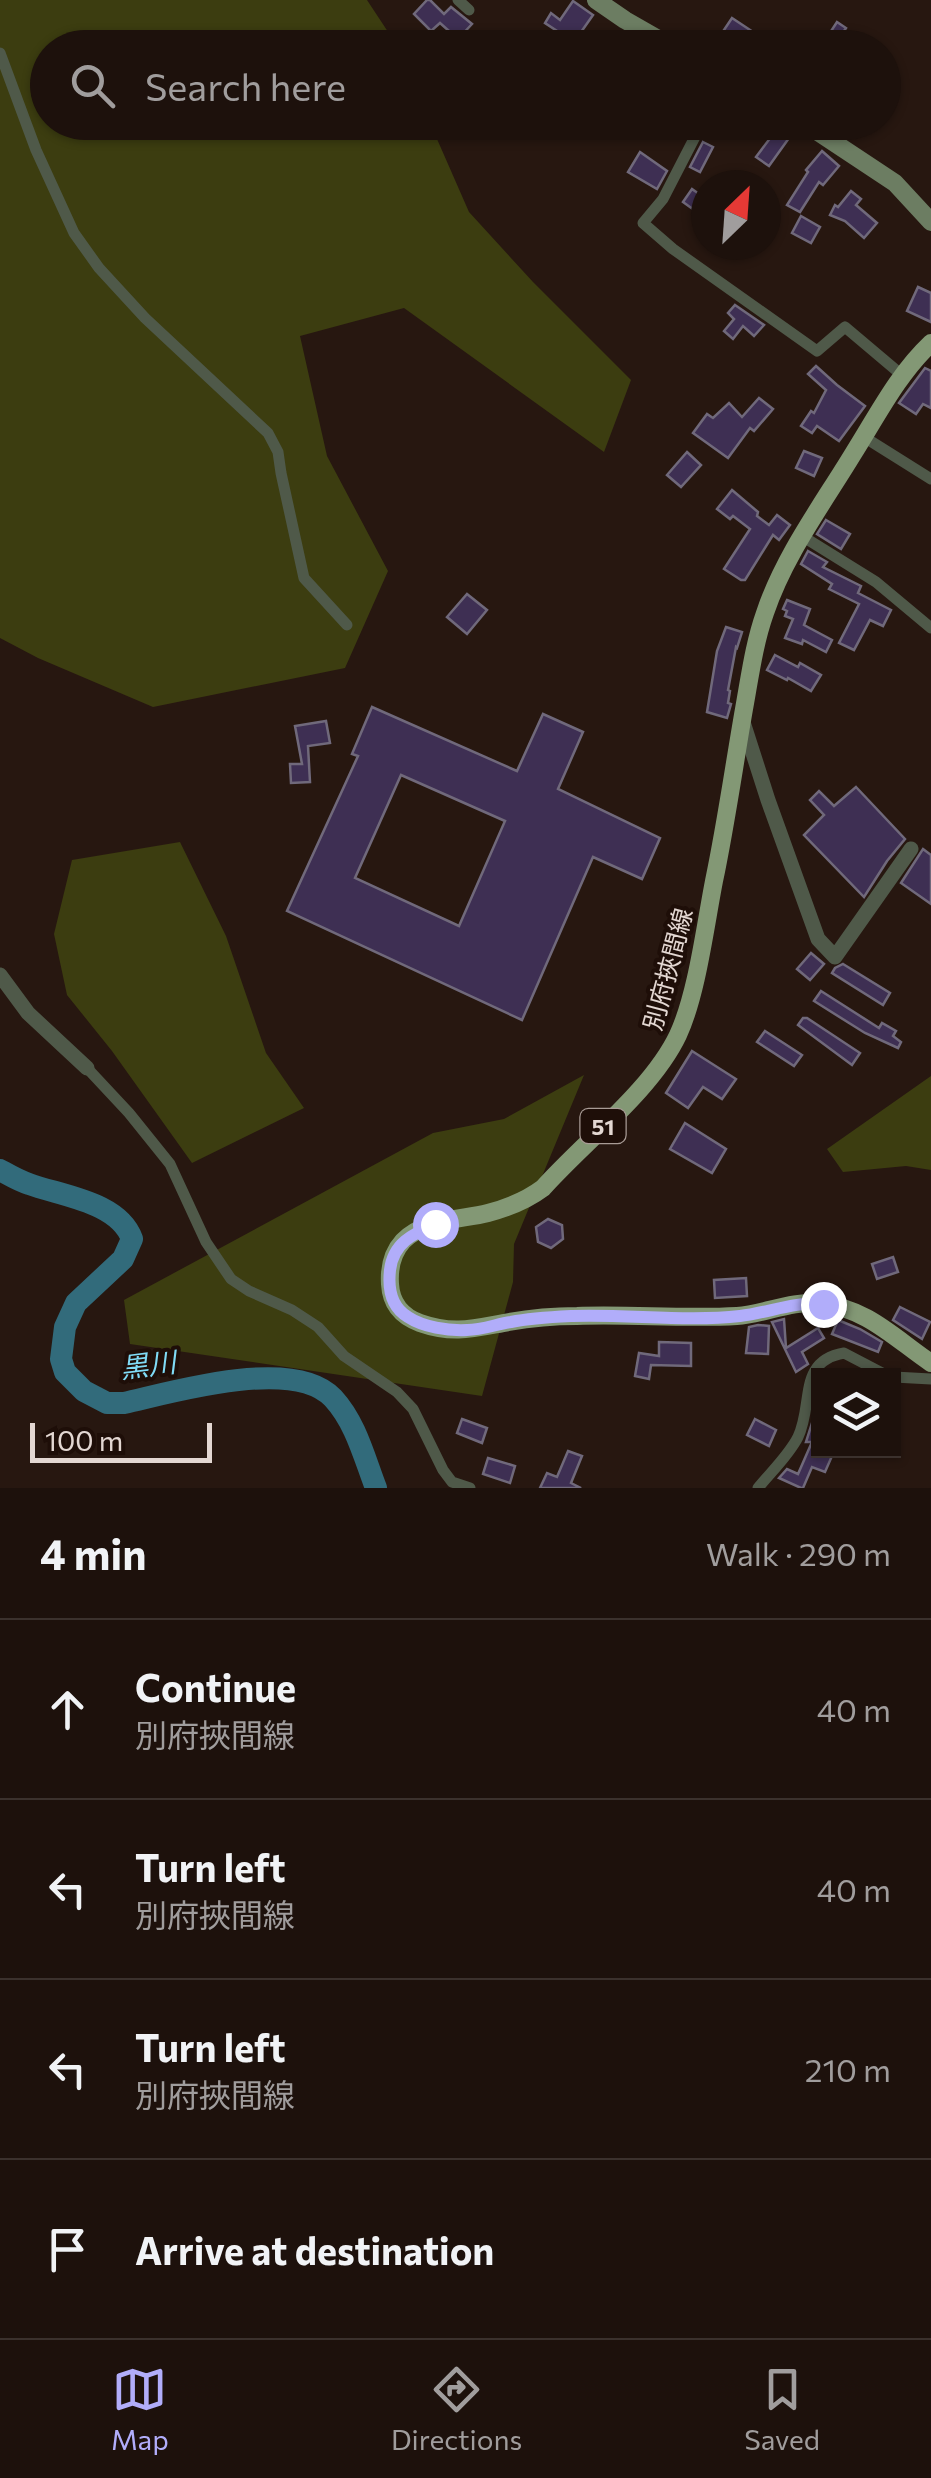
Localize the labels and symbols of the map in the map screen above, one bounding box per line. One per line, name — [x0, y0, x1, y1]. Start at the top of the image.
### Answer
north arrow — [691, 170, 781, 260]
street label: 別府挾間線 — [636, 905, 698, 1033]
road number: 51 — [580, 1109, 626, 1143]
route start — [413, 1202, 459, 1248]
route end — [801, 1282, 847, 1328]
water label: 黒川 — [118, 1343, 181, 1384]
scale bar — [30, 1418, 212, 1462]

